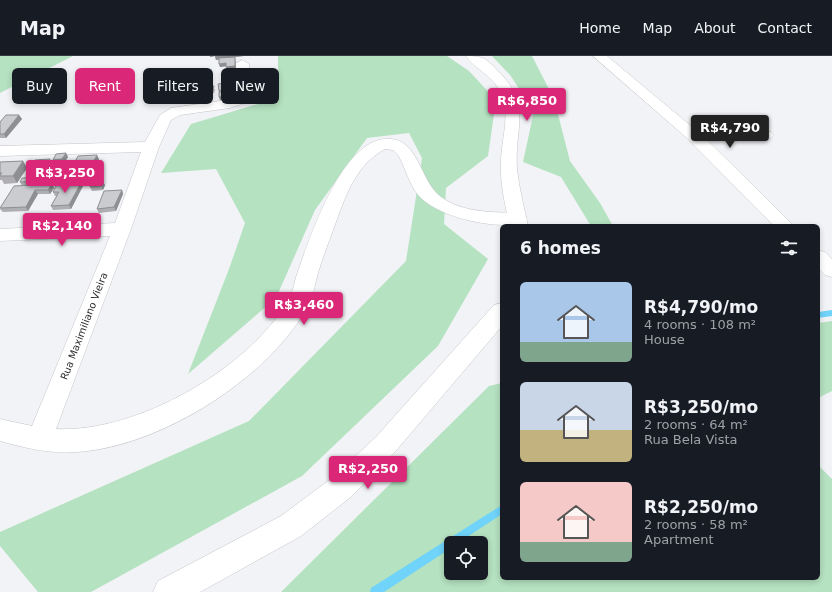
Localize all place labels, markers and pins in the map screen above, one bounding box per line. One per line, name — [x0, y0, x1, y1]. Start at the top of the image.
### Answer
pin: R$6,850 — [490, 88, 564, 122]
pin: R$4,790 — [693, 115, 767, 149]
pin: R$3,250 — [28, 160, 102, 194]
pin: R$2,140 — [25, 213, 99, 247]
pin: R$3,460 — [267, 292, 341, 326]
pin: R$2,250 — [331, 456, 405, 490]

